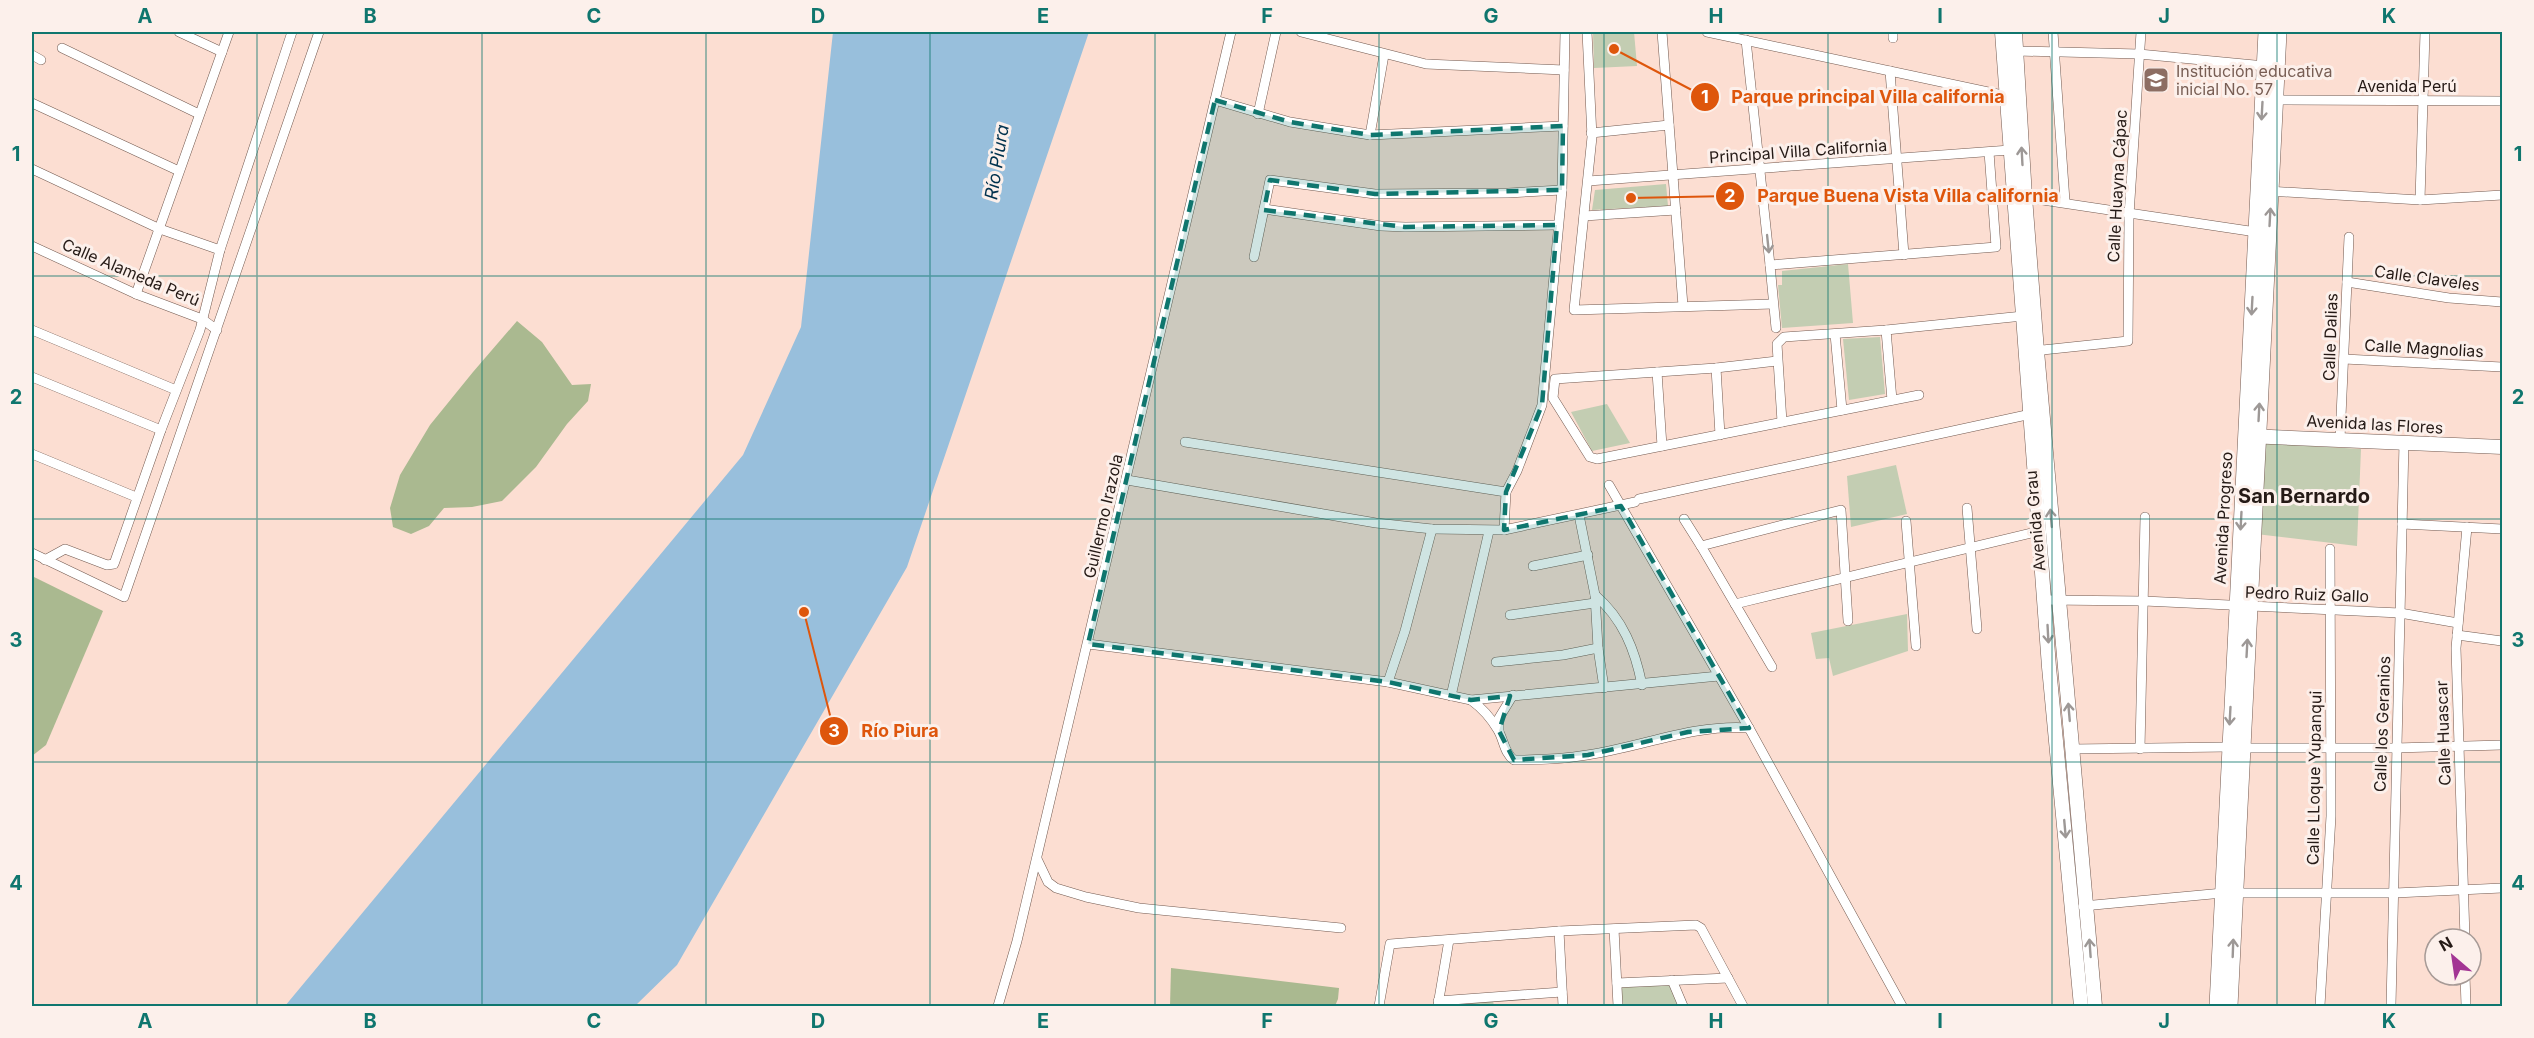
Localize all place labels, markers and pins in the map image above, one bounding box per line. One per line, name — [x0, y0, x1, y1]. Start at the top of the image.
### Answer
place label: Institución educativa inicial No. 57 — [2176, 61, 2332, 99]
school or university icon: Institución educativa inicial No. 57 — [2141, 65, 2171, 95]
callout: Parque principal Villa california — [1690, 79, 2017, 115]
callout: Parque Buena Vista Villa california — [1715, 178, 2070, 214]
callout: Río Piura — [819, 713, 951, 749]

